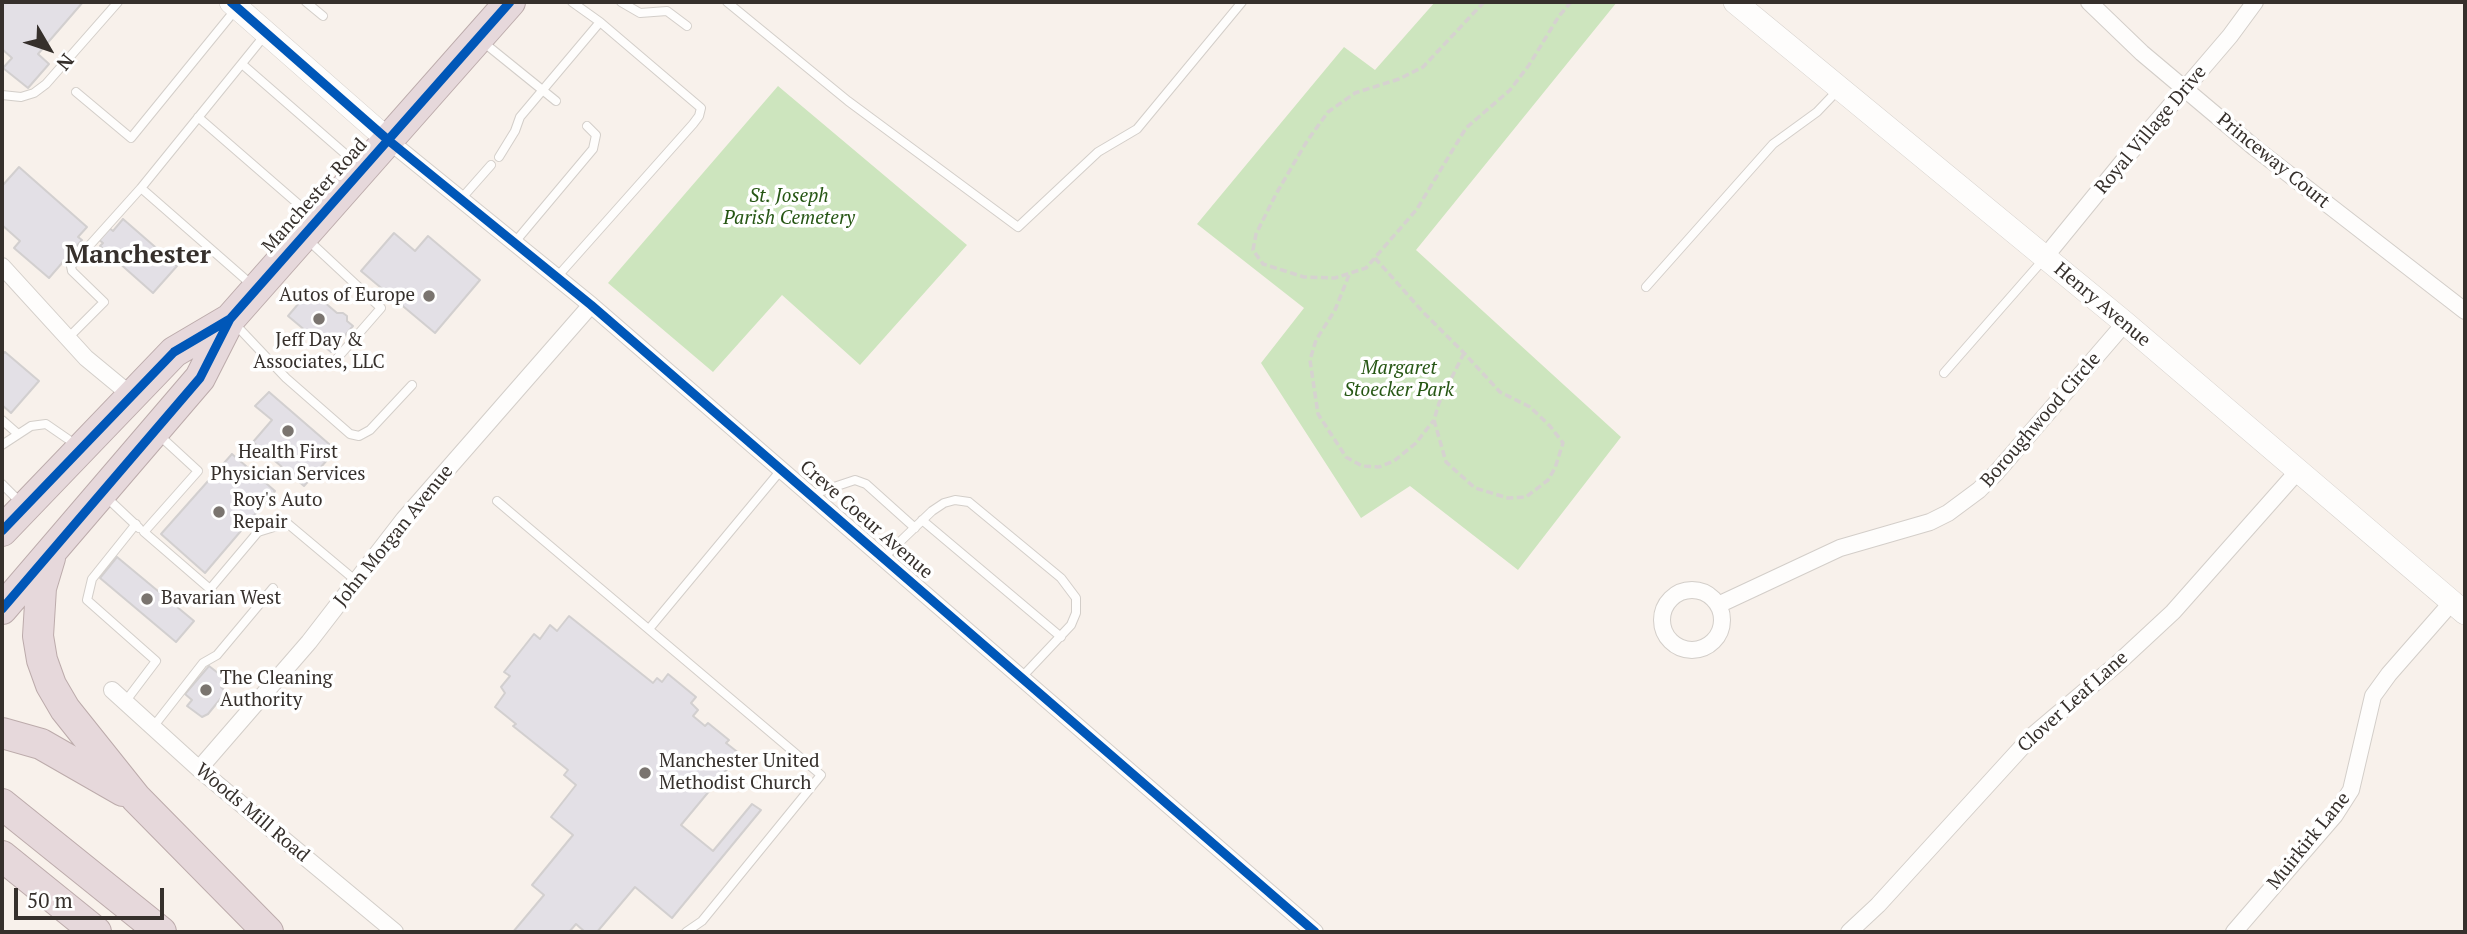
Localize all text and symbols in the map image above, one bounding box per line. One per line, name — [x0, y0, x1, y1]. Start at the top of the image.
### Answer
north arrow — [14, 14, 84, 84]
text: N — [51, 49, 80, 76]
street label: Royal Village Drive — [2091, 61, 2211, 199]
street label: Princeway Court — [2212, 108, 2334, 214]
street label: Manchester Road — [258, 134, 372, 258]
park label: St. Joseph Parish Cemetery — [723, 186, 855, 230]
district label: Manchester — [65, 240, 211, 272]
street label: Henry Avenue — [2049, 258, 2155, 352]
place label: Autos of Europe — [279, 285, 415, 307]
marker: Autos of Europe — [421, 288, 437, 304]
marker: Jeff Day & Associates, LLC — [311, 311, 327, 327]
place label: Jeff Day & Associates, LLC — [253, 330, 385, 374]
street label: Boroughwood Circle — [1976, 348, 2106, 492]
park label: Margaret Stoecker Park — [1344, 358, 1454, 402]
marker: Health First Physician Services — [280, 423, 296, 439]
place label: Health First Physician Services — [210, 442, 366, 486]
street label: Creve Coeur Avenue — [795, 456, 937, 584]
street label: John Morgan Avenue — [330, 460, 458, 612]
place label: Roy's Auto Repair — [233, 490, 322, 534]
marker: Roy's Auto Repair — [211, 504, 227, 520]
place label: Bavarian West — [161, 588, 281, 610]
marker: Bavarian West — [139, 591, 155, 607]
street label: Clover Leaf Lane — [2013, 647, 2133, 757]
place label: The Cleaning Authority — [220, 668, 332, 712]
marker: The Cleaning Authority — [198, 682, 214, 698]
place label: Manchester United Methodist Church — [659, 751, 820, 795]
street label: Woods Mill Road — [190, 759, 314, 867]
marker: Manchester United Methodist Church — [637, 765, 653, 781]
street label: Muirkirk Lane — [2263, 788, 2355, 894]
scale bar — [18, 874, 168, 918]
text: 50 m — [27, 886, 73, 914]

